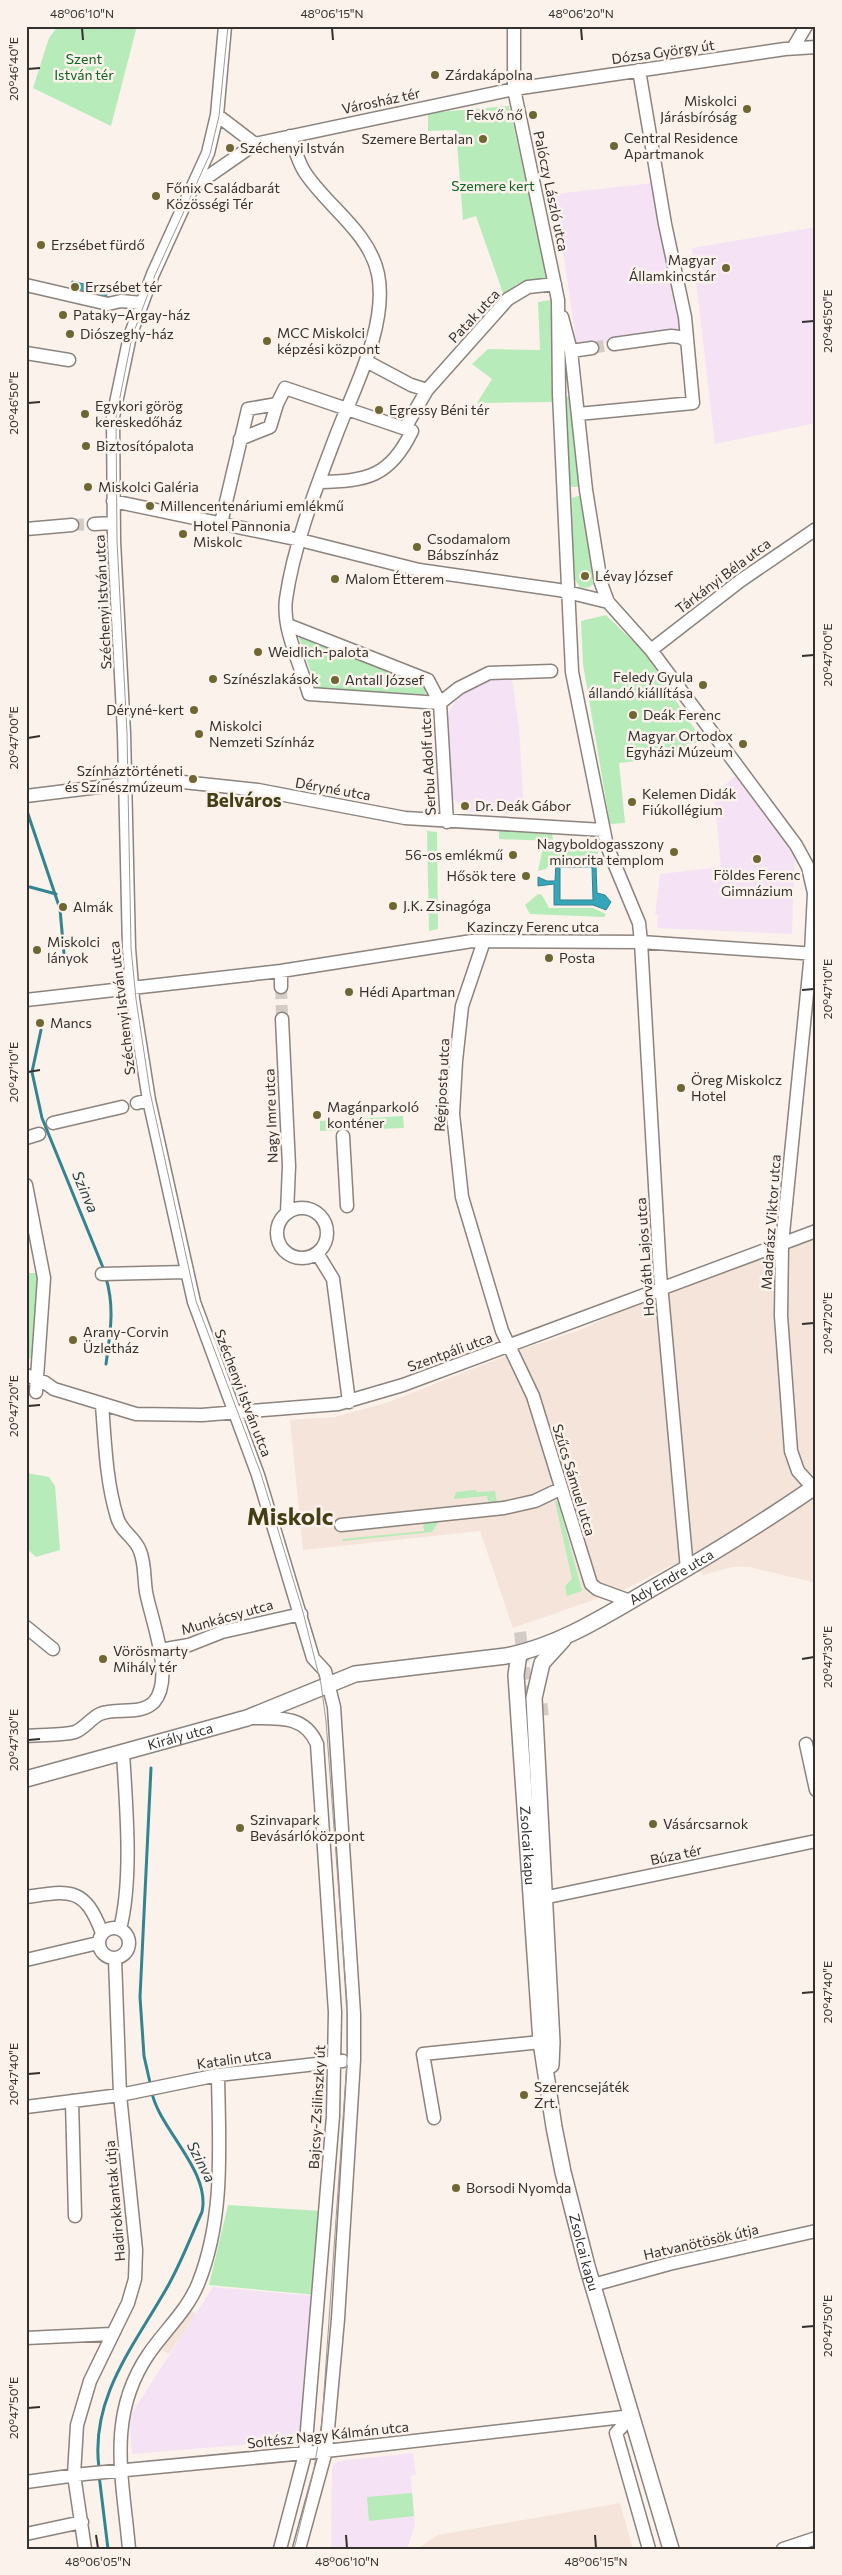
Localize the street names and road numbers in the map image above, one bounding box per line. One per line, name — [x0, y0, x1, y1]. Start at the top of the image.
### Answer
street label: Dózsa György út — [610, 36, 716, 67]
street label: Városház tér — [340, 84, 422, 117]
street label: Palóczy László utca — [530, 129, 573, 253]
street label: Patak utca — [445, 285, 503, 346]
street label: Széchenyi István utca — [90, 534, 115, 670]
street label: Tárkányi Béla utca — [672, 534, 774, 617]
street label: Serbu Adolf utca — [416, 710, 439, 816]
street label: Déryné utca — [294, 774, 372, 804]
street label: Kazinczy Ferenc utca — [467, 918, 599, 935]
street label: Széchenyi István utca — [105, 940, 138, 1076]
street label: Régiposta utca — [431, 1038, 452, 1132]
street label: Nagy Imre utca — [260, 1068, 281, 1164]
street label: Madarász Viktor utca — [757, 1154, 784, 1290]
street label: Horváth Lajos utca — [632, 1197, 657, 1317]
street label: Széchenyi István utca — [211, 1327, 276, 1459]
street label: Szentpáli utca — [405, 1328, 495, 1375]
street label: Szűcs Sámuel utca — [549, 1422, 600, 1538]
street label: Ady Endre utca — [626, 1545, 716, 1608]
street label: Munkácsy utca — [179, 1595, 275, 1638]
street label: Király utca — [146, 1719, 215, 1753]
street label: Zsolcai kapu — [517, 1805, 539, 1886]
street label: Búza tér — [648, 1841, 704, 1868]
street label: Bajcsy-Zsilinszky út — [305, 2044, 328, 2170]
street label: Katalin utca — [195, 2045, 272, 2072]
street label: Hadirokkantak útja — [101, 2140, 128, 2262]
street label: Zsolcai kapu — [566, 2212, 603, 2293]
street label: Hatvanötösök útja — [642, 2220, 760, 2263]
street label: Soltész Nagy Kálmán utca — [246, 2418, 410, 2451]

